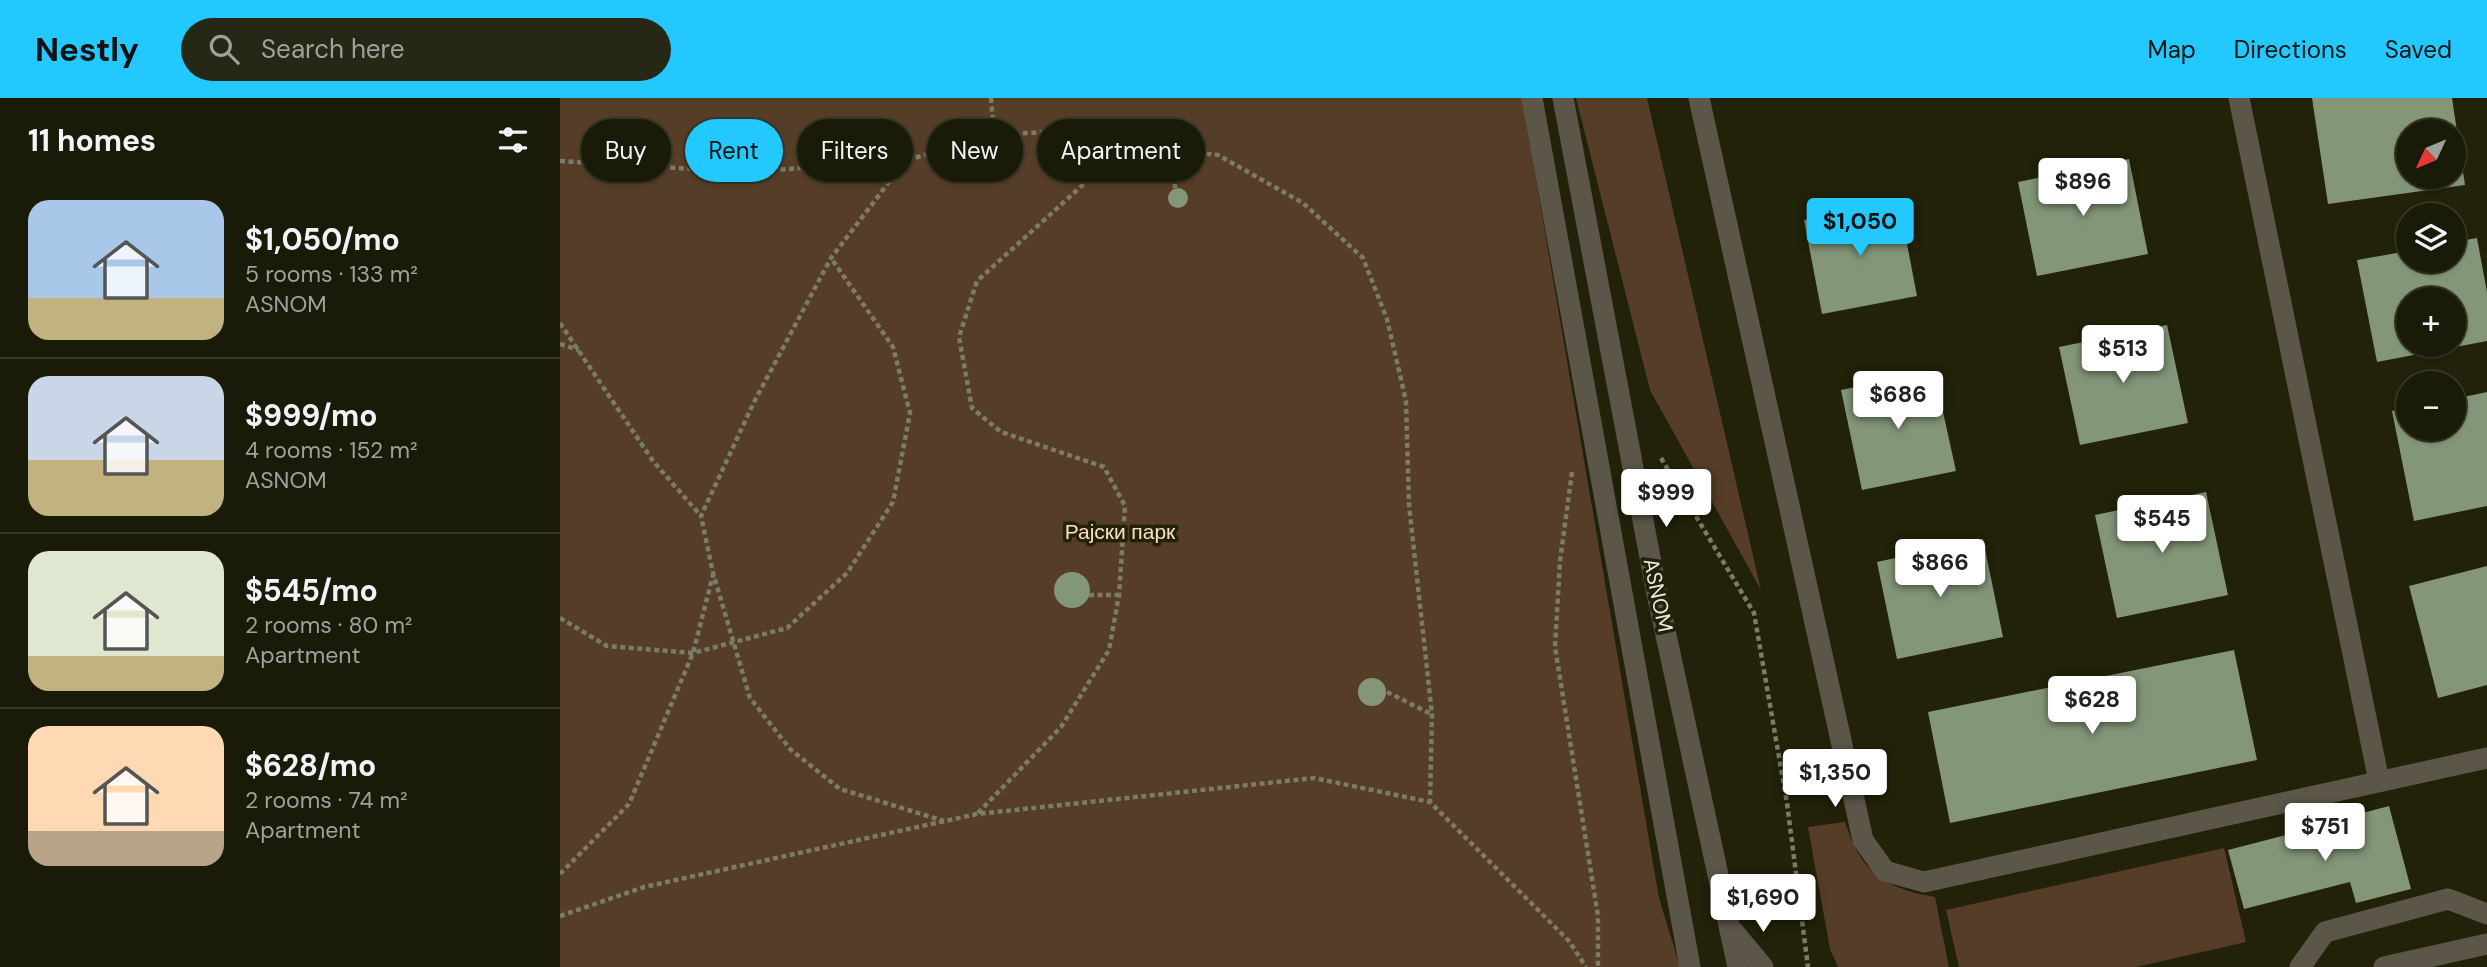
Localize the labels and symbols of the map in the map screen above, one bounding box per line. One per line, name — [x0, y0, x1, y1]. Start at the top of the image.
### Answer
north arrow — [2396, 119, 2466, 189]
pin: $896 — [2042, 158, 2124, 218]
pin: $1,050 — [1803, 198, 1917, 258]
pin: $513 — [2082, 326, 2164, 385]
pin: $686 — [1857, 372, 1939, 431]
pin: $999 — [1625, 470, 1707, 529]
pin: $545 — [2121, 496, 2203, 555]
park label: Рајски парк — [1065, 518, 1176, 546]
pin: $866 — [1899, 540, 1981, 599]
street label: ASNOM — [1637, 556, 1679, 634]
pin: $628 — [2051, 676, 2133, 736]
pin: $1,350 — [1778, 750, 1892, 809]
pin: $751 — [2284, 804, 2366, 863]
pin: $1,690 — [1706, 874, 1820, 934]

